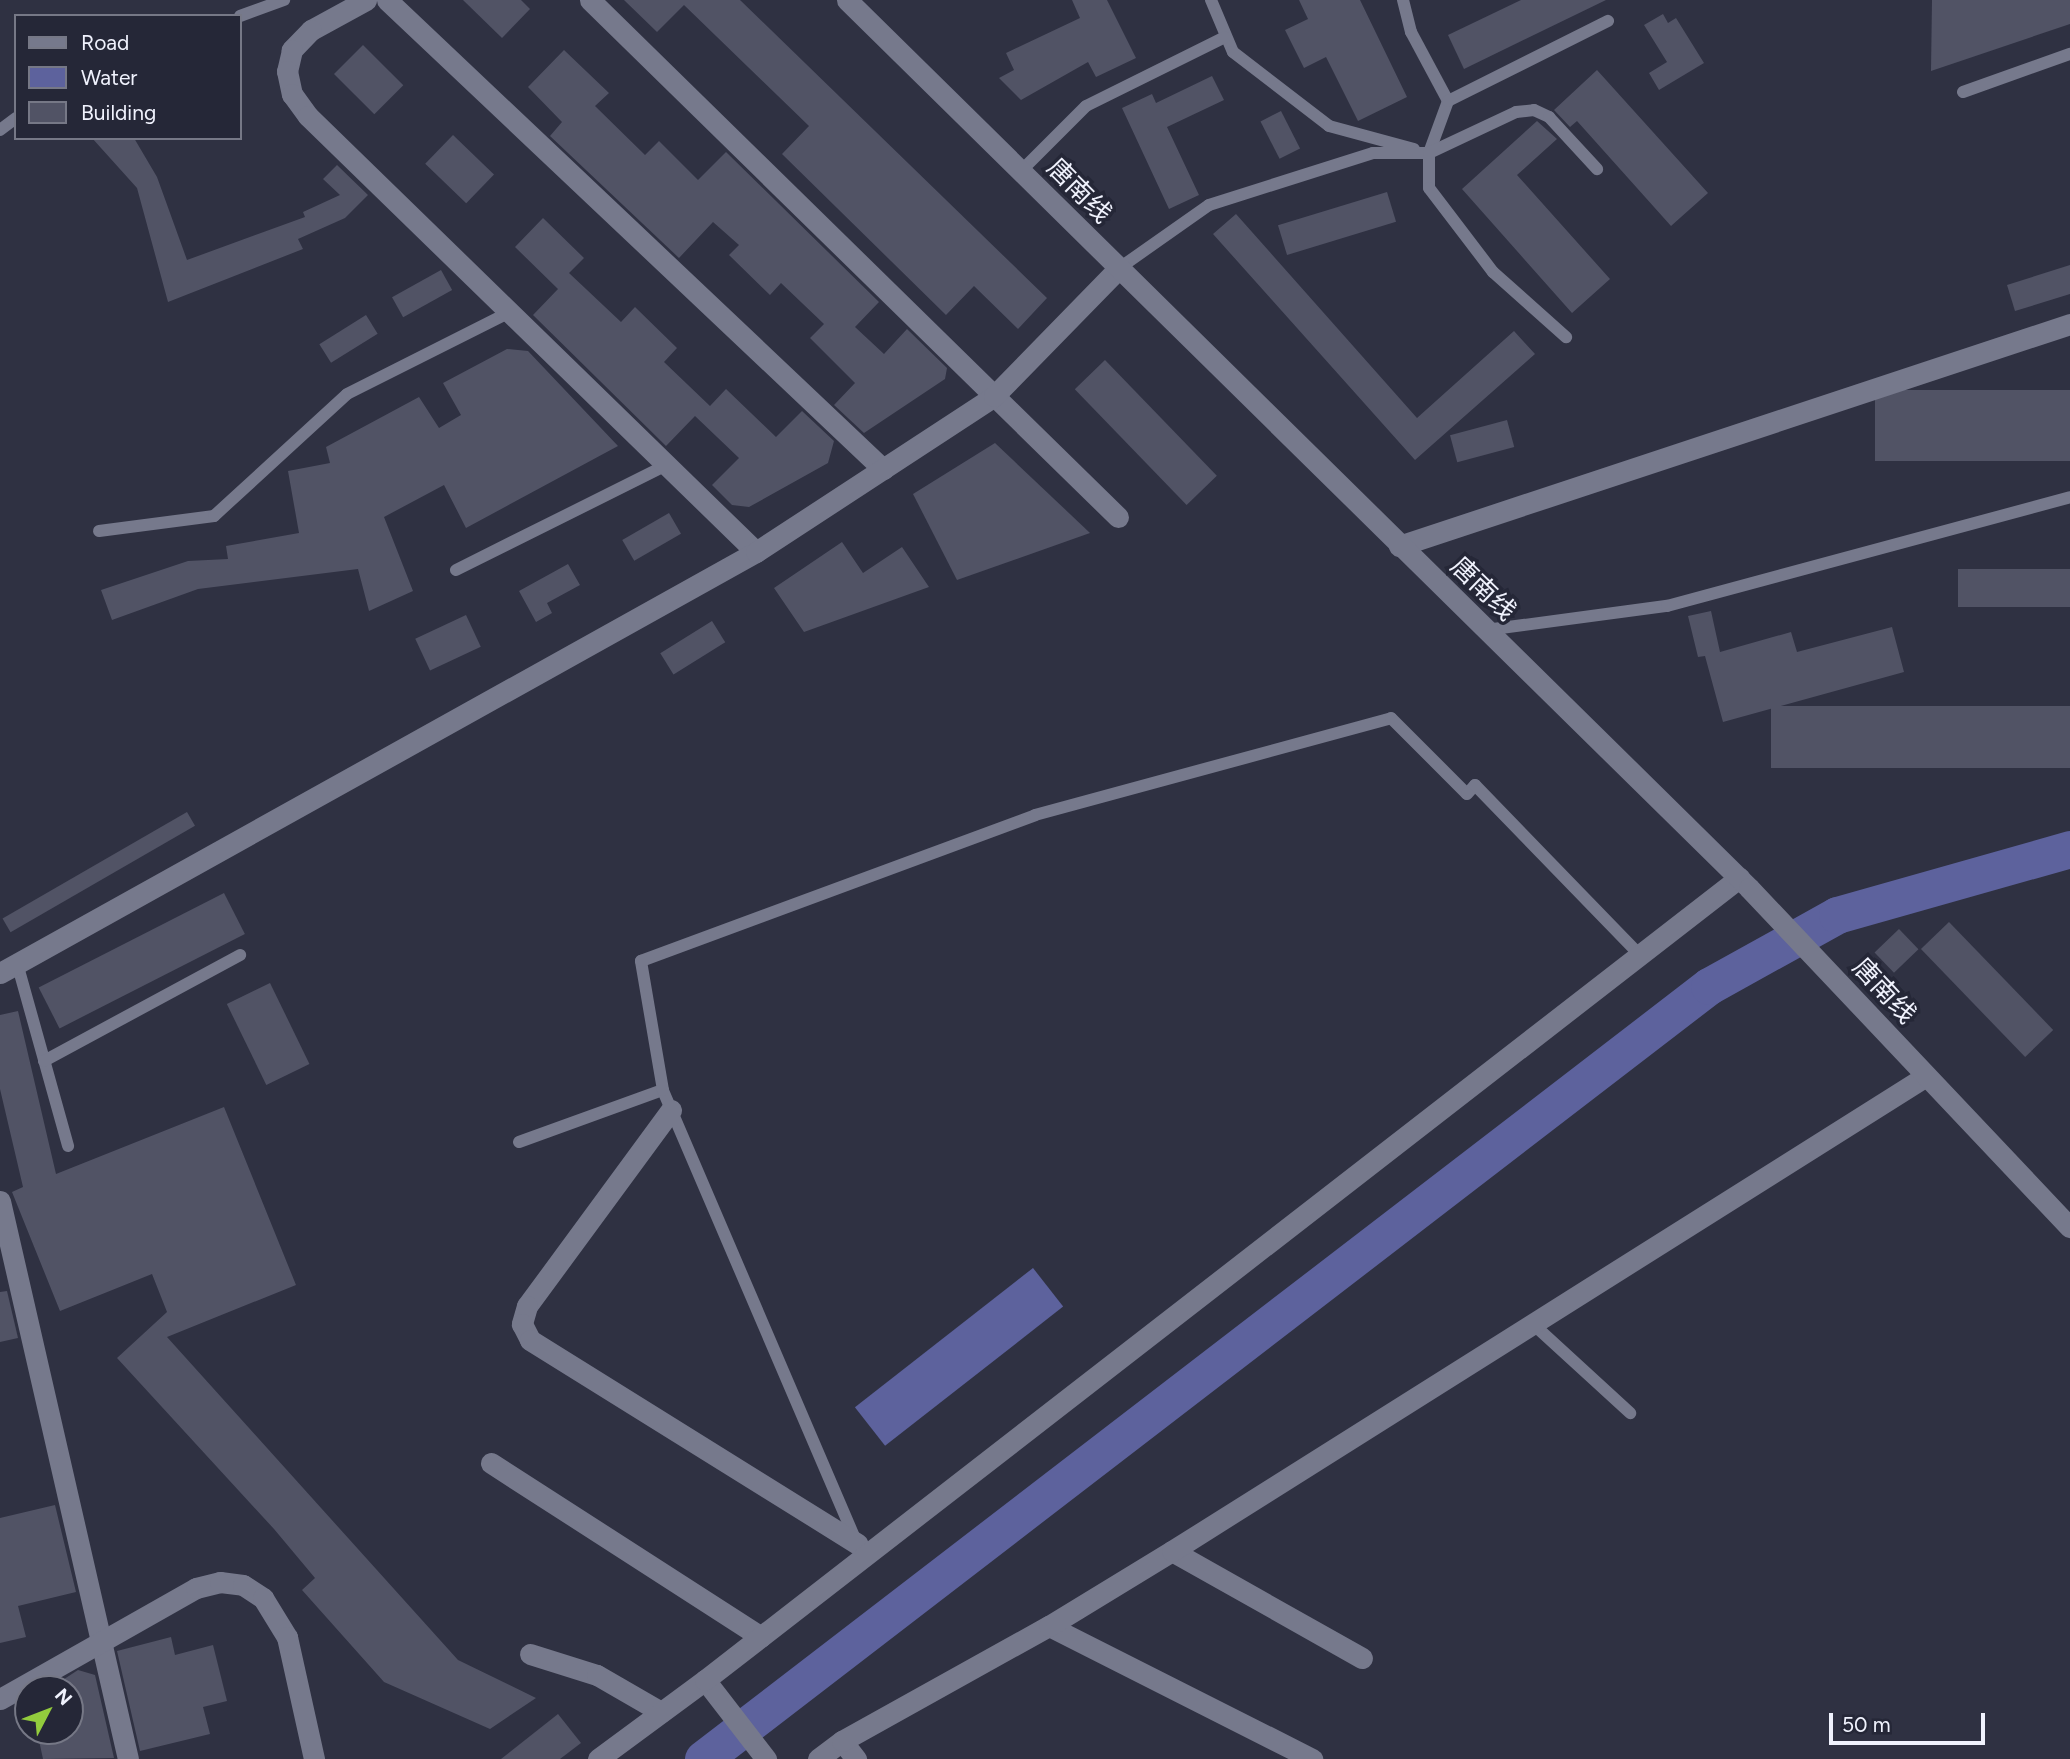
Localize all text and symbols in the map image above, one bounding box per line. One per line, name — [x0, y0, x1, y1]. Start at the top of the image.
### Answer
legend — [14, 14, 242, 140]
text: Road — [81, 30, 129, 55]
text: Water — [81, 65, 137, 90]
text: Building — [81, 100, 156, 125]
street label: 唐南线 — [1040, 152, 1118, 230]
street label: 唐南线 — [1444, 551, 1522, 627]
street label: 唐南线 — [1846, 952, 1922, 1030]
north arrow — [14, 1675, 84, 1745]
text: N — [50, 1684, 77, 1710]
scale bar — [1832, 1700, 1988, 1744]
text: 50 m — [1842, 1712, 1891, 1737]

